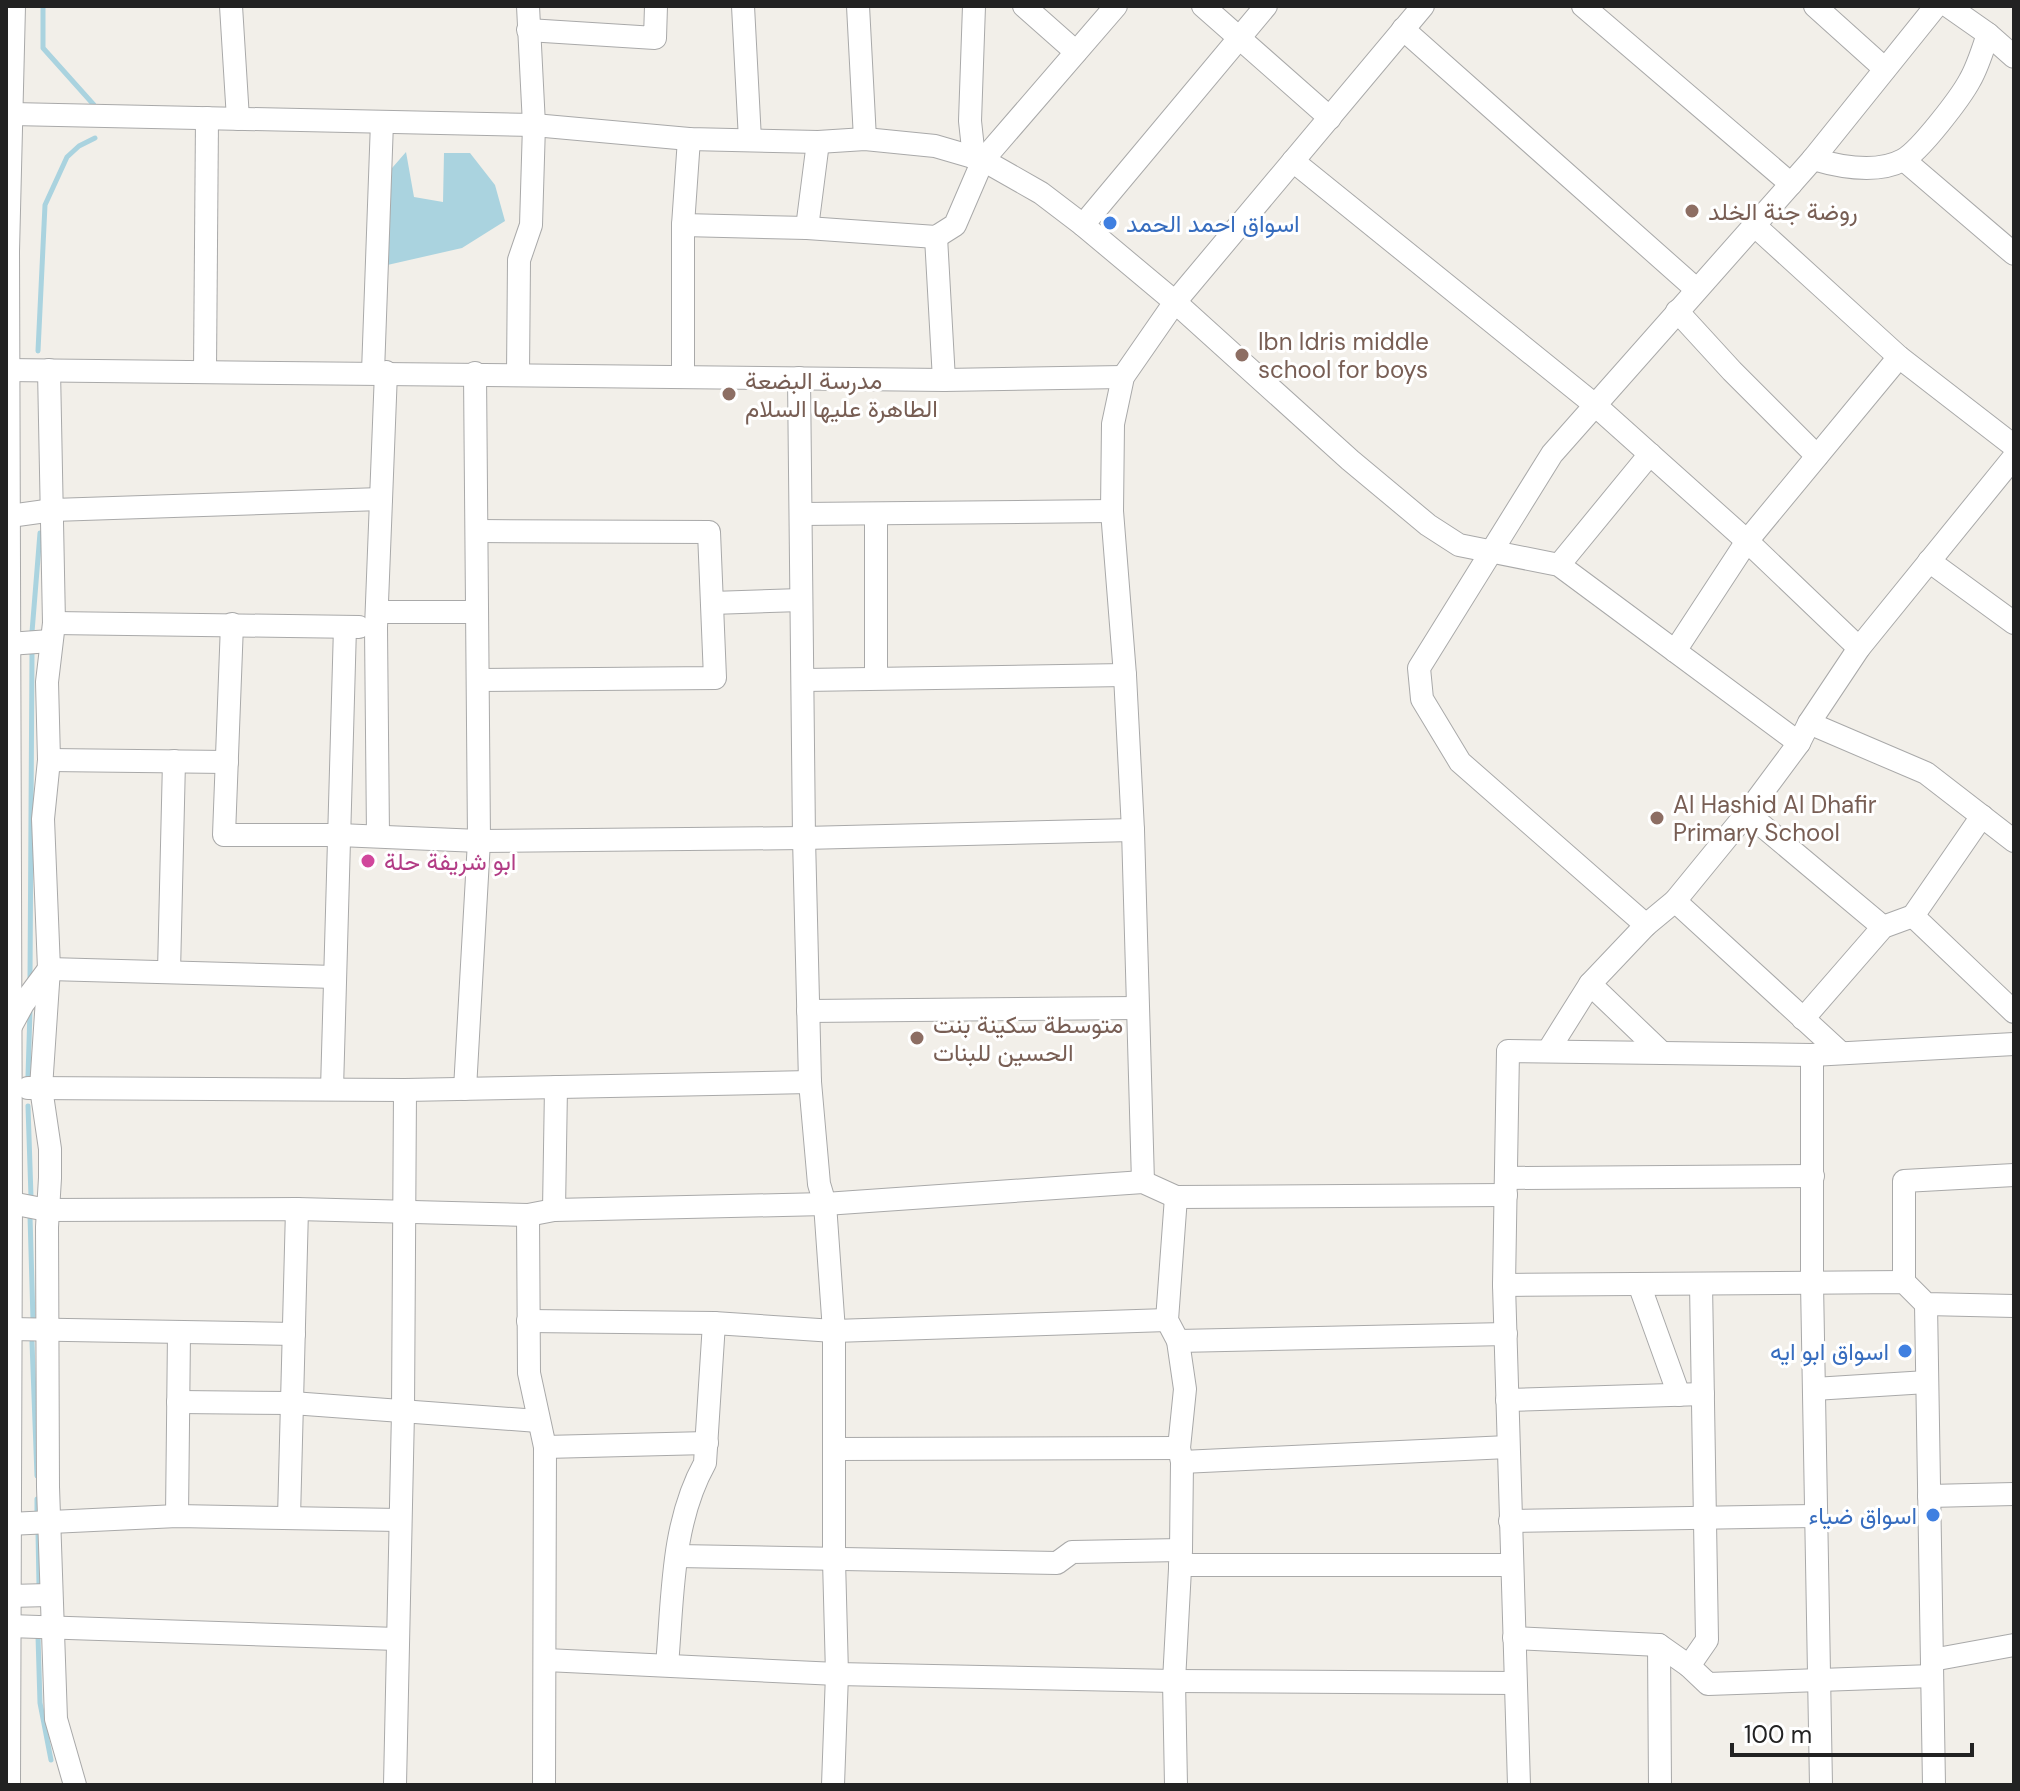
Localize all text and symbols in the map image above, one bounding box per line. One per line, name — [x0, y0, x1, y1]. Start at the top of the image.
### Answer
place label: روضة جنة الخلد — [1708, 196, 1858, 227]
marker: روضة جنة الخلد — [1683, 202, 1701, 220]
place label: اسواق احمد الحمد — [1126, 208, 1300, 239]
marker: اسواق احمد الحمد — [1101, 214, 1119, 232]
place label: Ibn Idris middle school for boys — [1258, 326, 1429, 385]
marker: Ibn Idris middle school for boys — [1233, 346, 1251, 364]
place label: مدرسة البضعة الطاهرة عليها السلام — [745, 365, 938, 425]
marker: مدرسة البضعة الطاهرة عليها السلام — [720, 385, 738, 403]
place label: Al Hashid Al Dhafir Primary School — [1673, 789, 1877, 848]
marker: Al Hashid Al Dhafir Primary School — [1648, 809, 1666, 827]
place label: ابو شريفة حلة — [384, 846, 516, 877]
marker: ابو شريفة حلة — [359, 852, 377, 870]
place label: متوسطة سكينة بنت الحسين للبنات — [933, 1009, 1123, 1068]
marker: متوسطة سكينة بنت الحسين للبنات — [908, 1029, 926, 1047]
place label: اسواق ابو ايه — [1770, 1336, 1889, 1367]
marker: اسواق ابو ايه — [1896, 1342, 1914, 1360]
place label: اسواق ضياء — [1808, 1500, 1917, 1531]
marker: اسواق ضياء — [1924, 1506, 1942, 1524]
scale bar — [1732, 1707, 1972, 1757]
text: 100 m — [1744, 1719, 1812, 1750]

